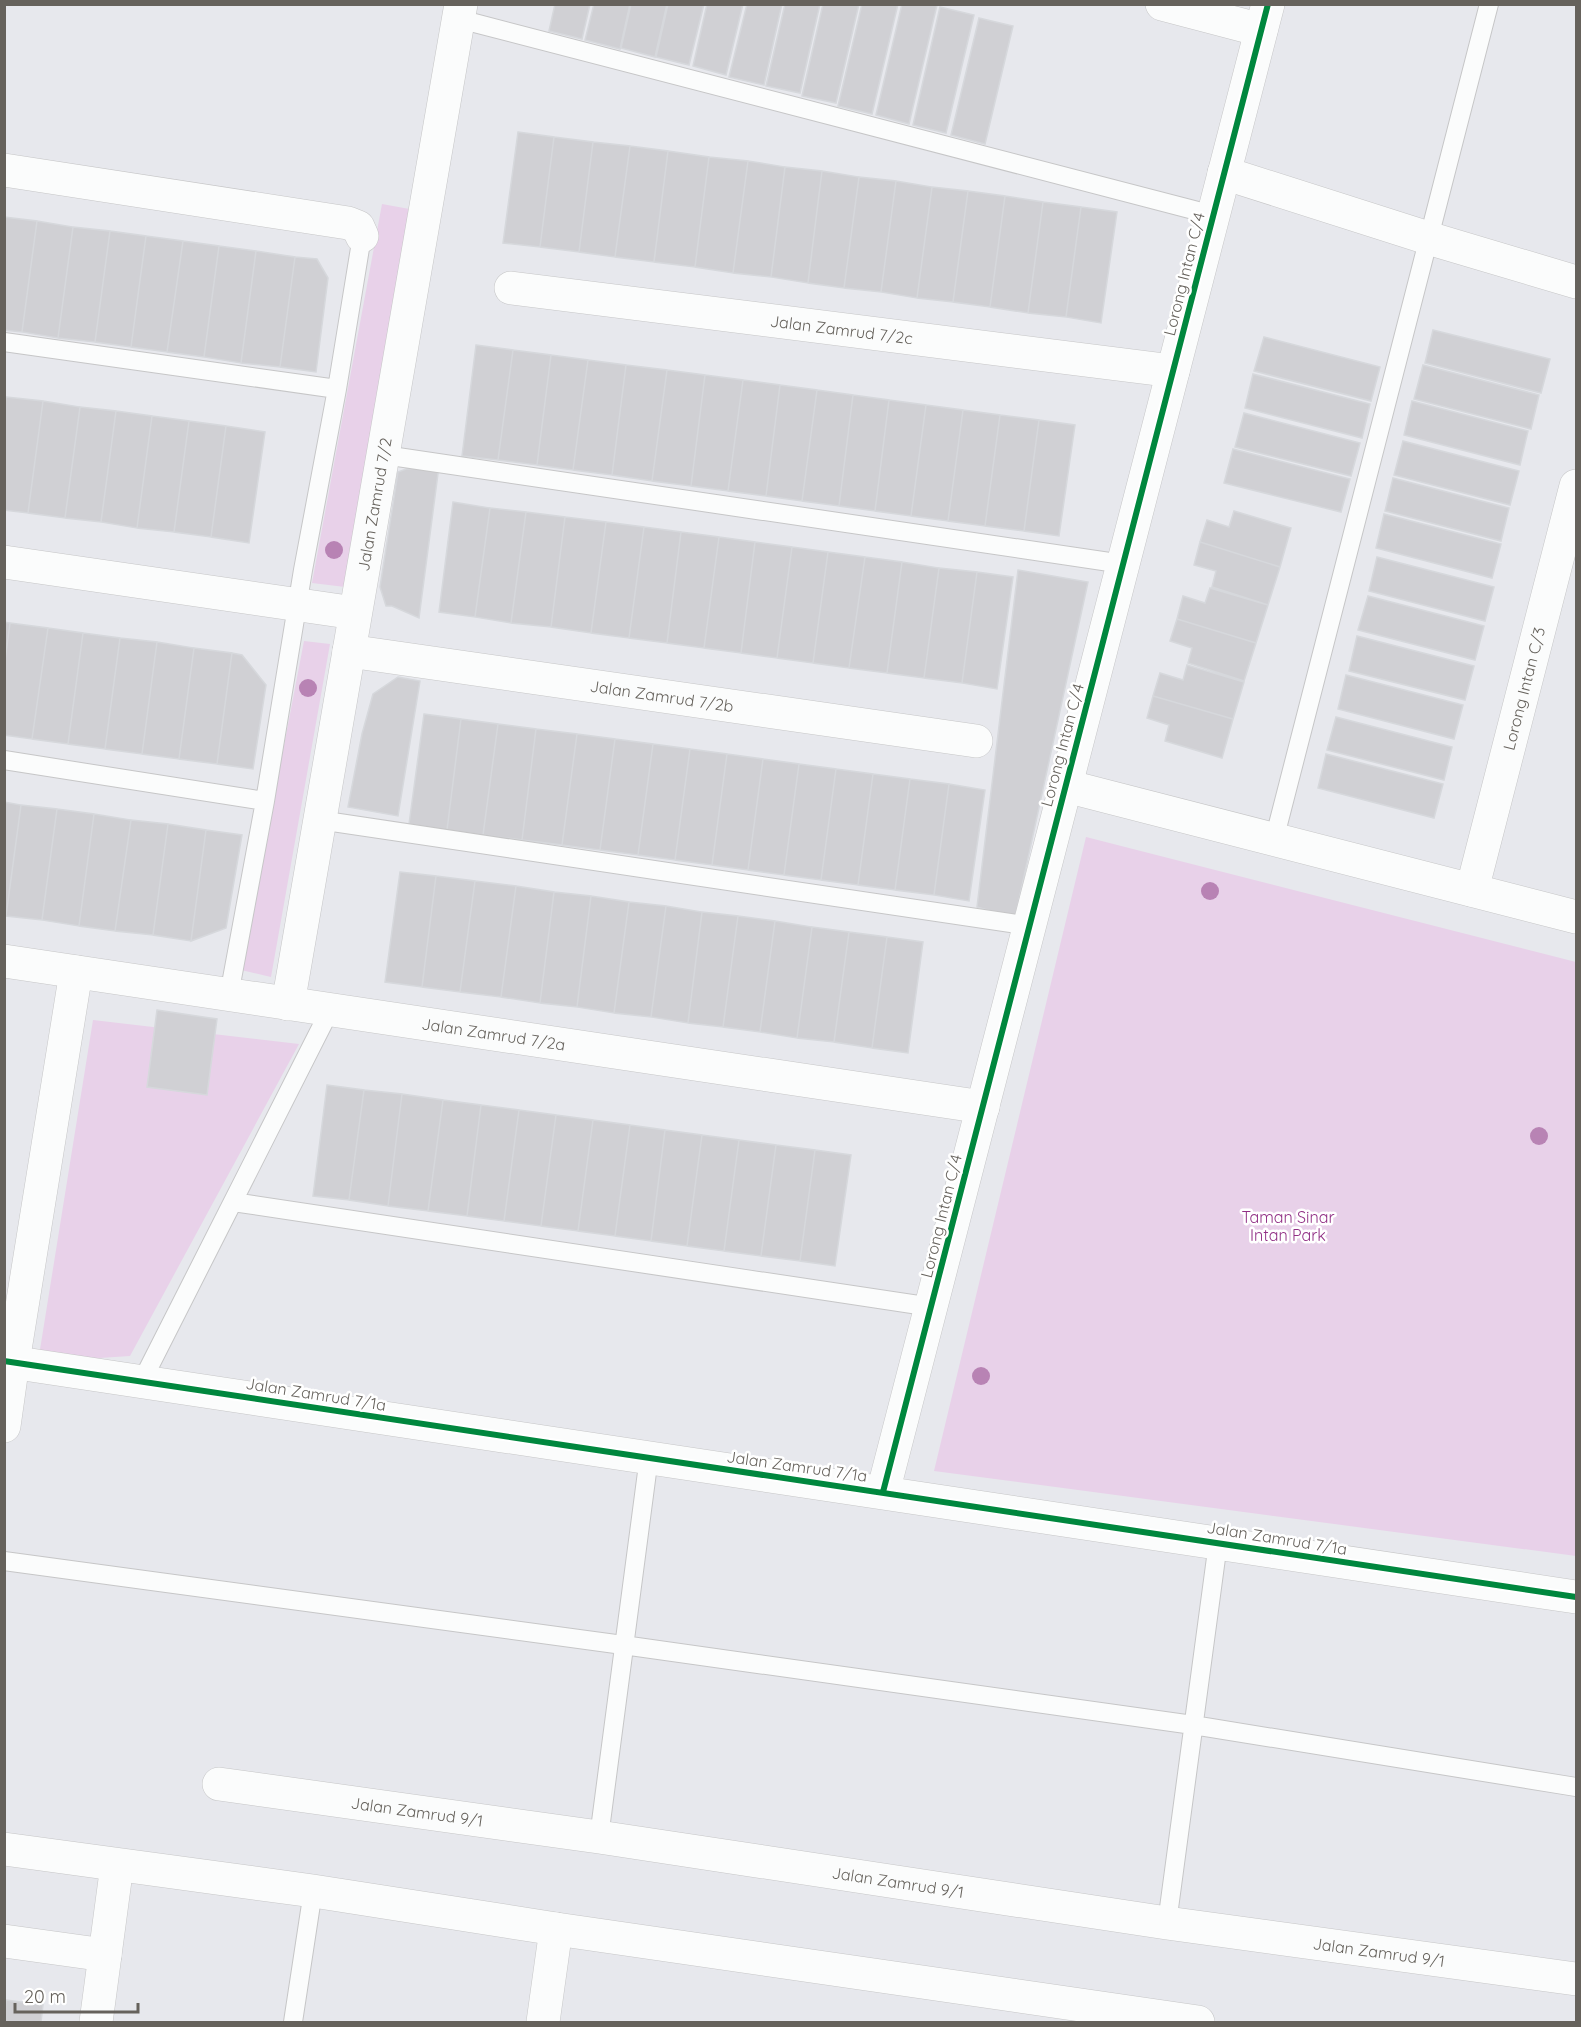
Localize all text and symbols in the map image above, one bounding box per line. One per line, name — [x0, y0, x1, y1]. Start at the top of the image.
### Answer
street label: Lorong Intan C/4 — [1159, 210, 1209, 338]
street label: Jalan Zamrud 7/2c — [769, 311, 914, 348]
street label: Jalan Zamrud 7/2 — [353, 436, 396, 573]
street label: Lorong Intan C/3 — [1498, 625, 1549, 752]
street label: Jalan Zamrud 7/2b — [589, 676, 735, 716]
street label: Lorong Intan C/4 — [1036, 681, 1088, 809]
street label: Jalan Zamrud 7/2a — [420, 1013, 567, 1055]
street label: Lorong Intan C/4 — [916, 1152, 966, 1280]
park label: Taman Sinar Intan Park — [1241, 1207, 1335, 1245]
street label: Jalan Zamrud 7/1a — [244, 1373, 388, 1415]
street label: Jalan Zamrud 7/1a — [725, 1446, 869, 1486]
street label: Jalan Zamrud 7/1a — [1205, 1517, 1349, 1559]
street label: Jalan Zamrud 9/1 — [350, 1793, 484, 1831]
street label: Jalan Zamrud 9/1 — [831, 1862, 965, 1902]
street label: Jalan Zamrud 9/1 — [1312, 1933, 1446, 1971]
scale bar — [15, 1976, 138, 2014]
text: 20 m — [24, 1985, 66, 2008]

